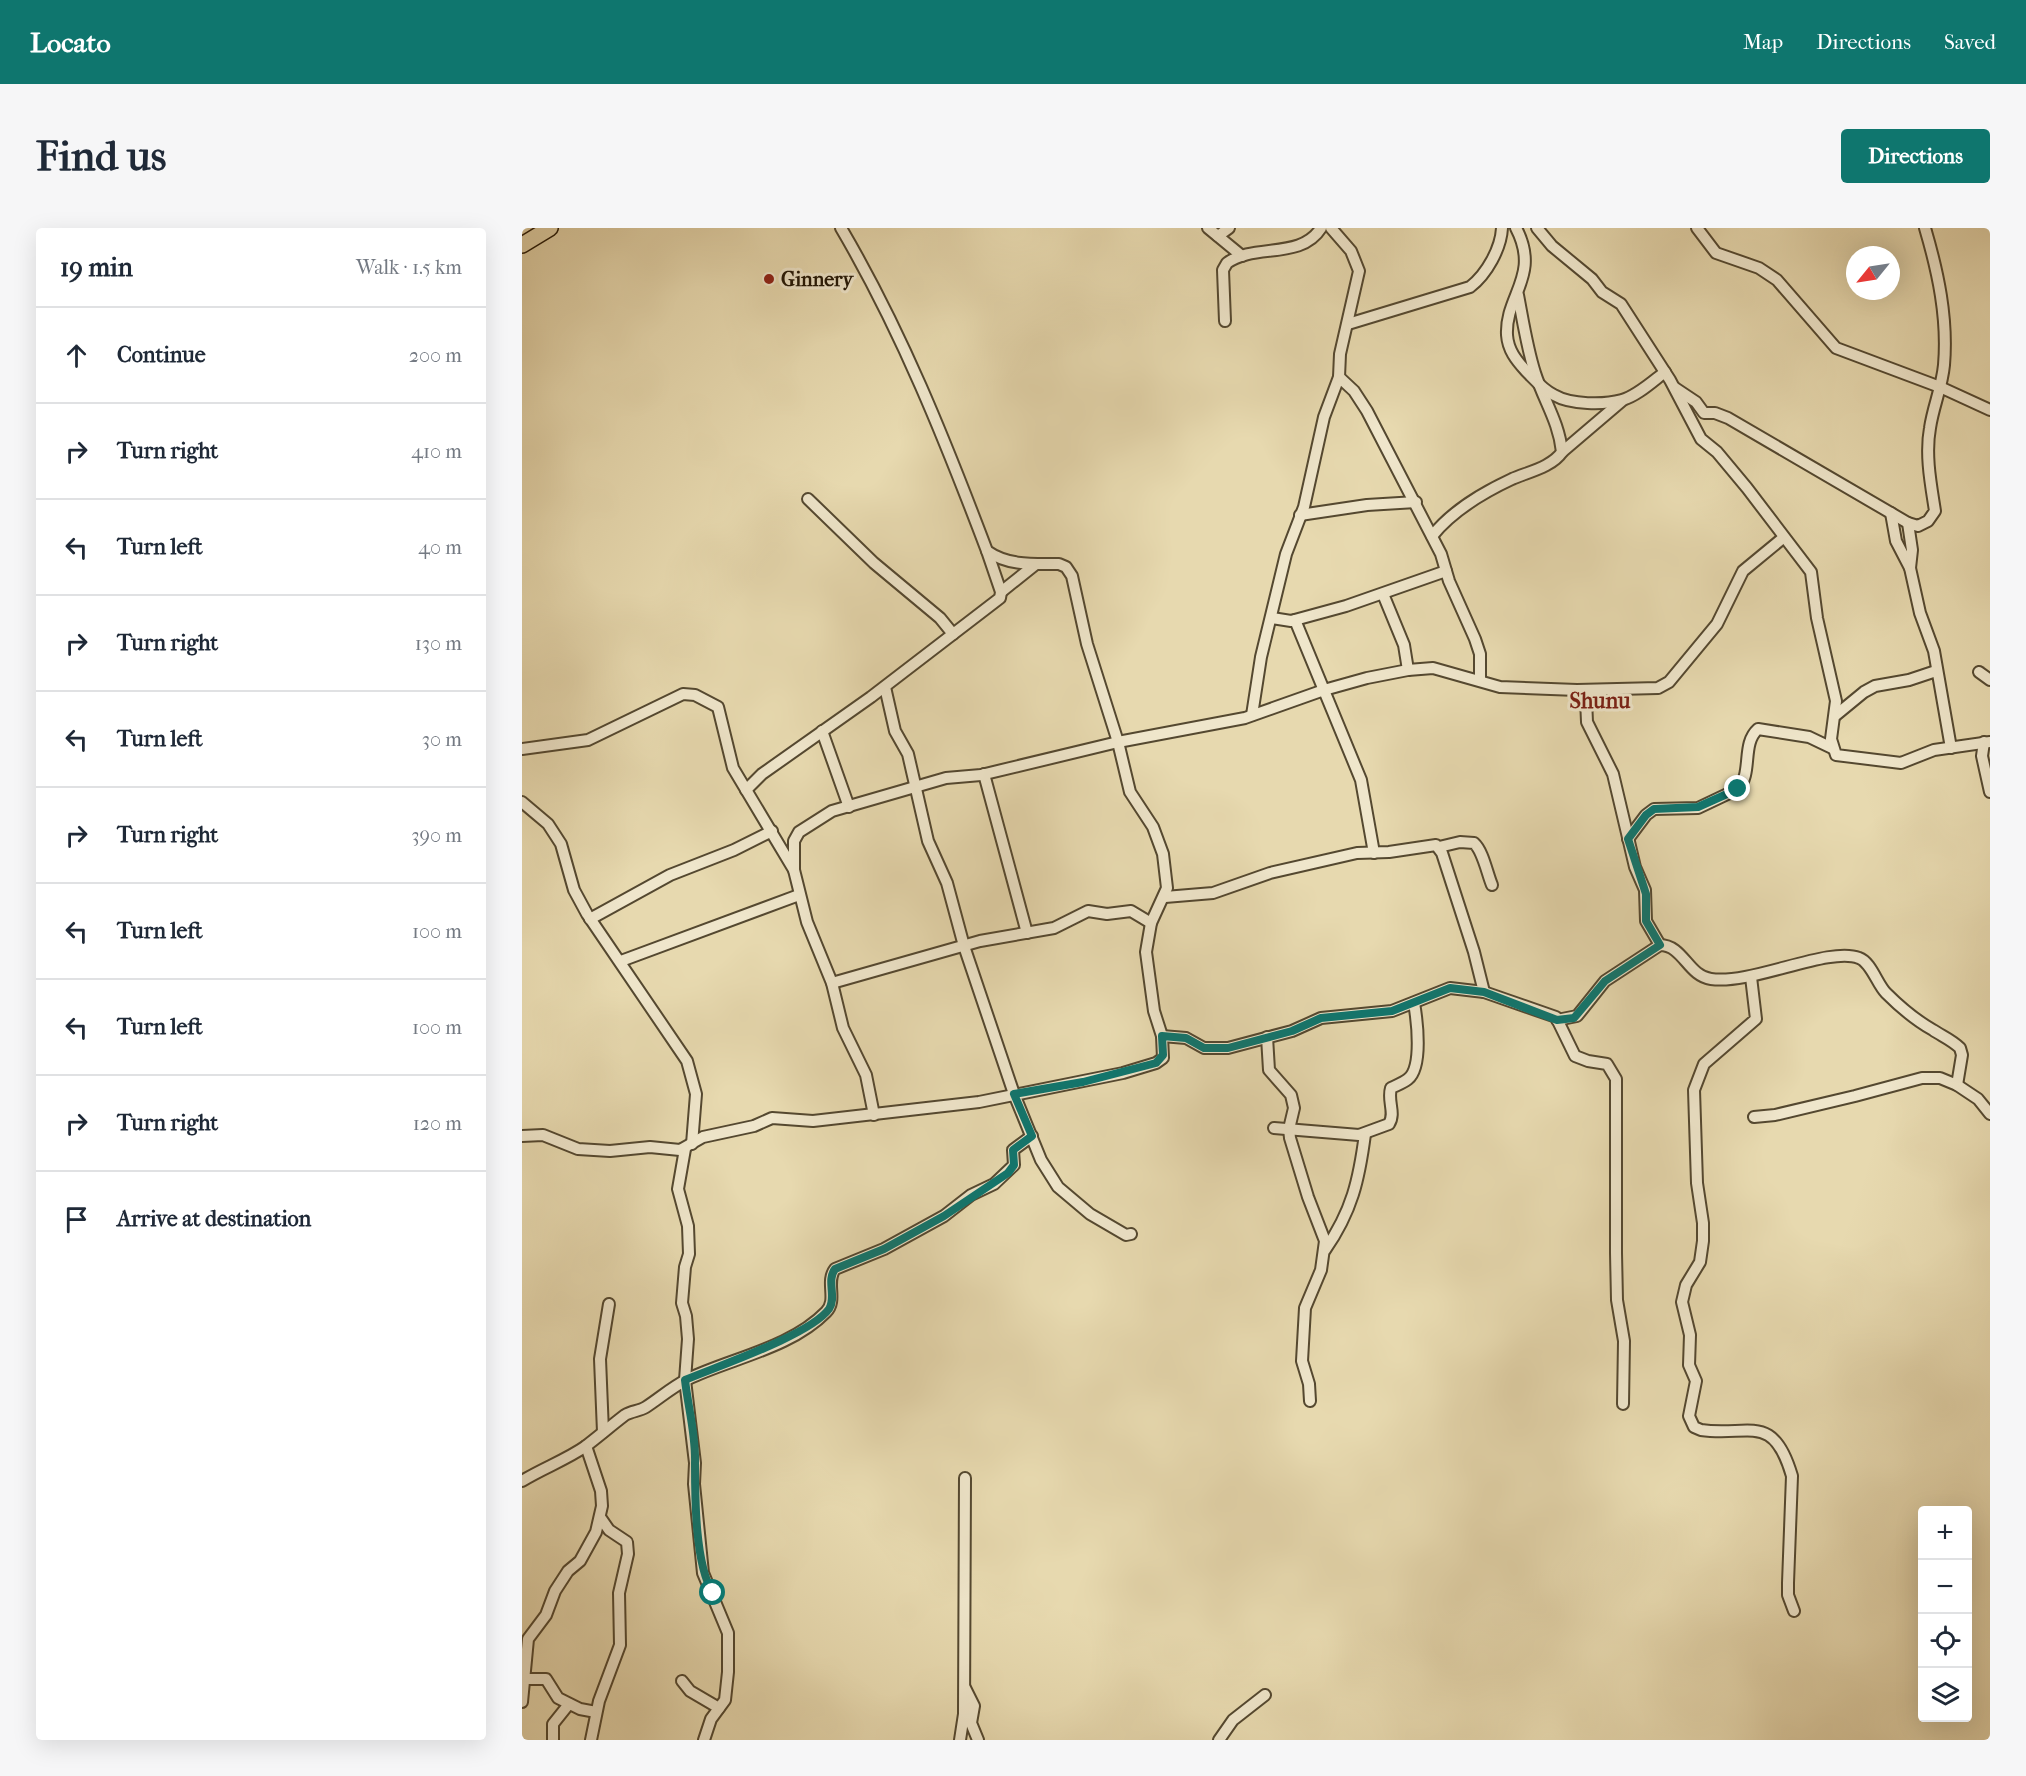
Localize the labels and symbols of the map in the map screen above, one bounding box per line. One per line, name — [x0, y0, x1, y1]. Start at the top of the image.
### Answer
north arrow — [1846, 246, 1900, 300]
place label: Ginnery — [781, 268, 855, 291]
marker: Ginnery — [762, 272, 776, 286]
district label: Shunu — [1570, 688, 1631, 714]
route end — [1724, 775, 1750, 801]
route start — [699, 1579, 725, 1605]

